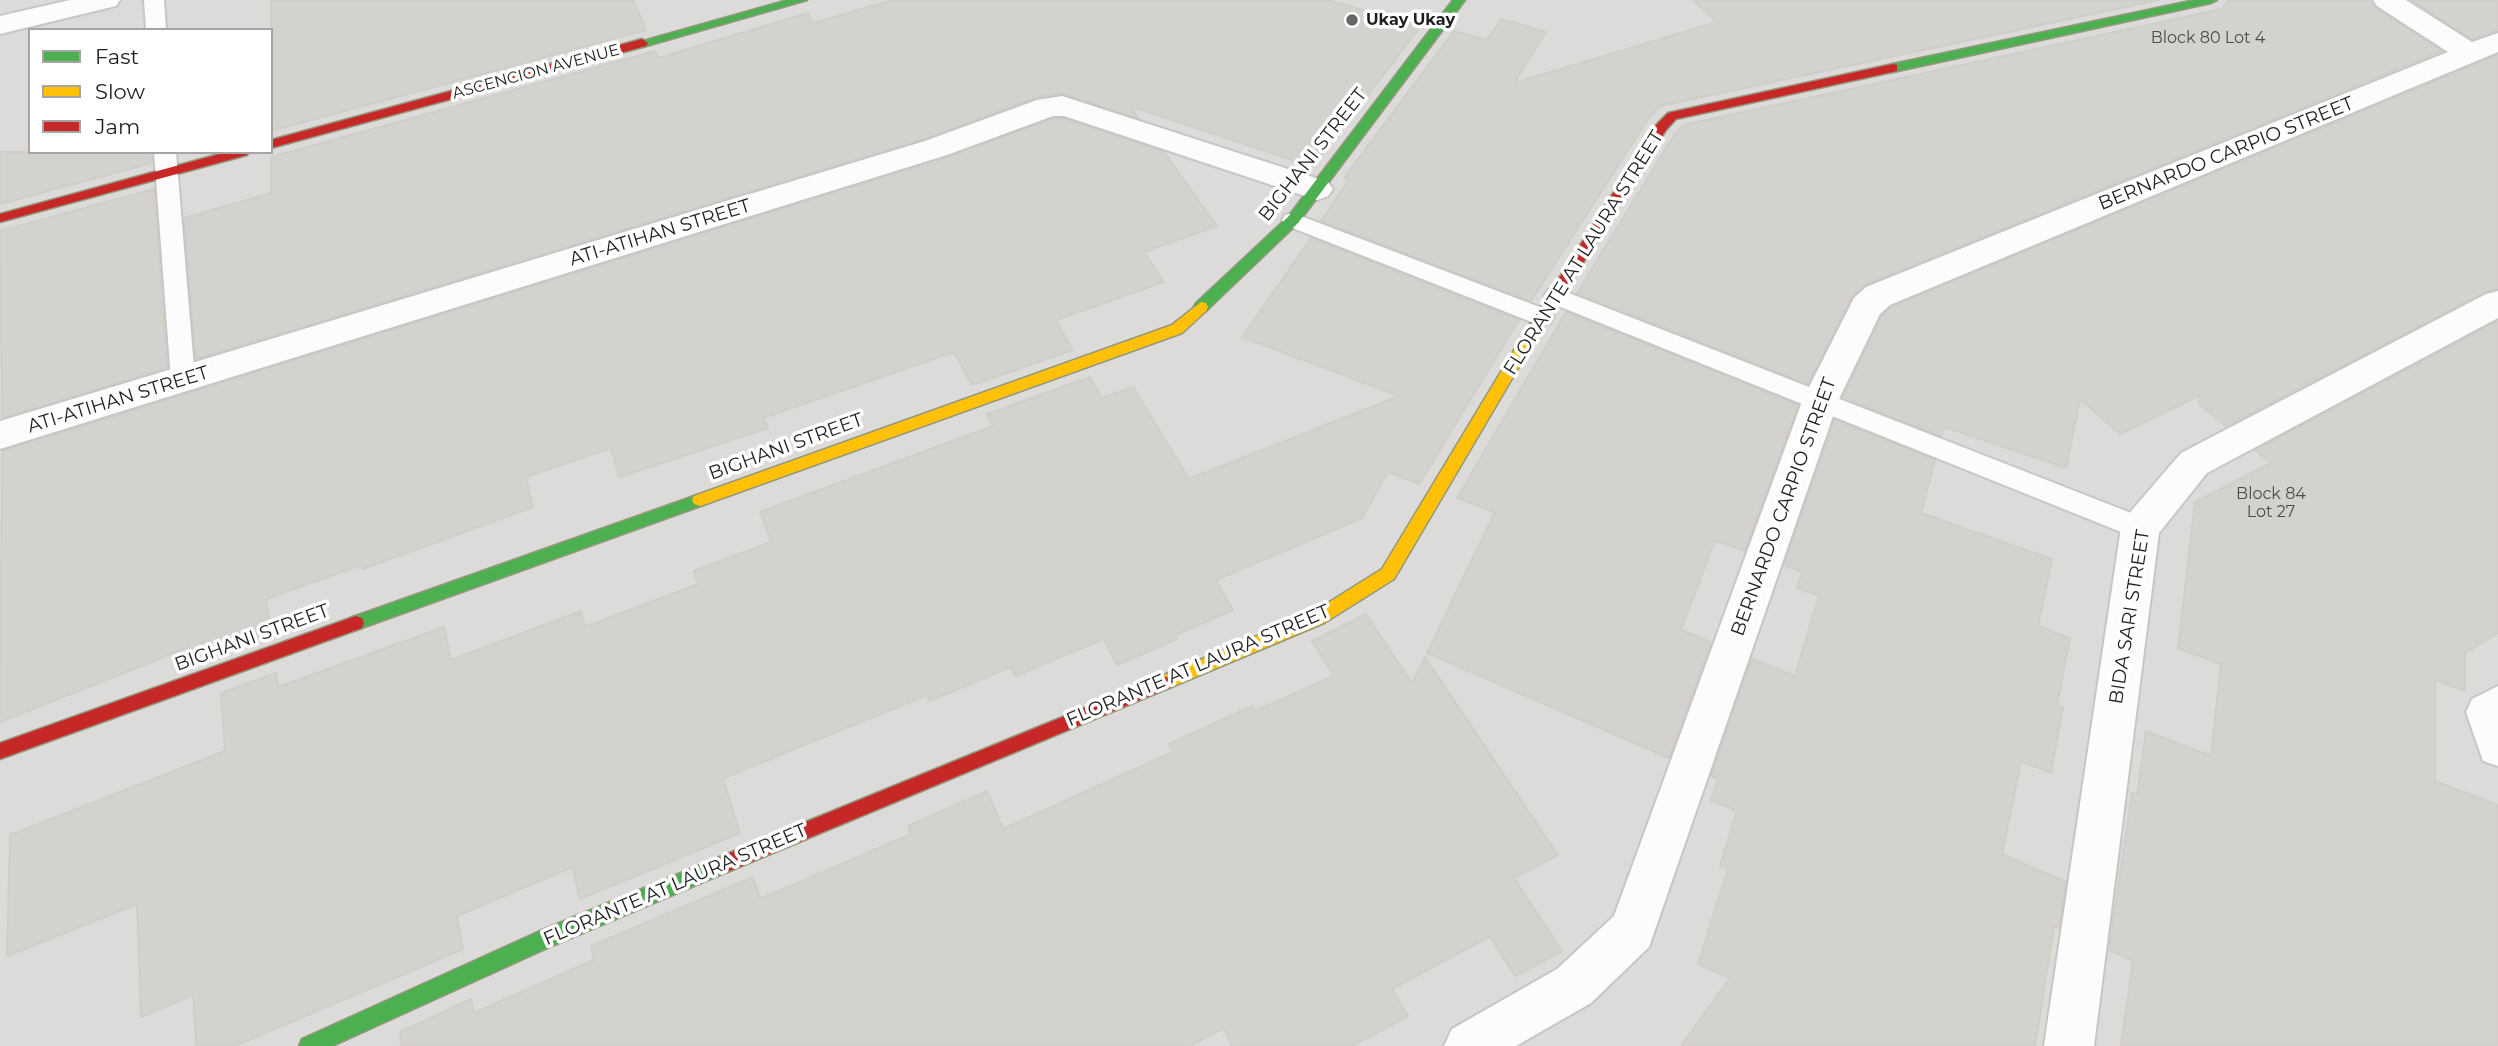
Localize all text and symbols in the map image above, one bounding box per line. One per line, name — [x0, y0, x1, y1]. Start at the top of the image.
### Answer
place label: Ukay Ukay — [1366, 10, 1455, 30]
marker: Ukay Ukay — [1344, 12, 1360, 28]
legend — [28, 28, 273, 154]
house number: Block 80 Lot 4 — [2151, 28, 2265, 48]
street label: ASCENCION AVENUE — [450, 40, 622, 104]
text: Fast — [95, 44, 139, 69]
text: Slow — [95, 79, 145, 104]
street label: BIGHANI STREET — [1254, 84, 1372, 226]
street label: BERNARDO CARPIO STREET — [2095, 92, 2357, 216]
text: Jam — [95, 114, 140, 139]
street label: FLORANTE AT LAURA STREET — [1499, 127, 1669, 379]
street label: ATI-ATIHAN STREET — [567, 195, 753, 271]
street label: ATI-ATIHAN STREET — [25, 362, 211, 438]
street label: BERNARDO CARPIO STREET — [1727, 375, 1841, 639]
street label: BIGHANI STREET — [706, 409, 866, 485]
house number: Block 84 Lot 27 — [2236, 484, 2306, 522]
street label: BIDA SARI STREET — [2105, 528, 2155, 706]
street label: BIGHANI STREET — [172, 600, 332, 676]
street label: FLORANTE AT LAURA STREET — [1063, 600, 1333, 732]
street label: FLORANTE AT LAURA STREET — [540, 819, 810, 951]

